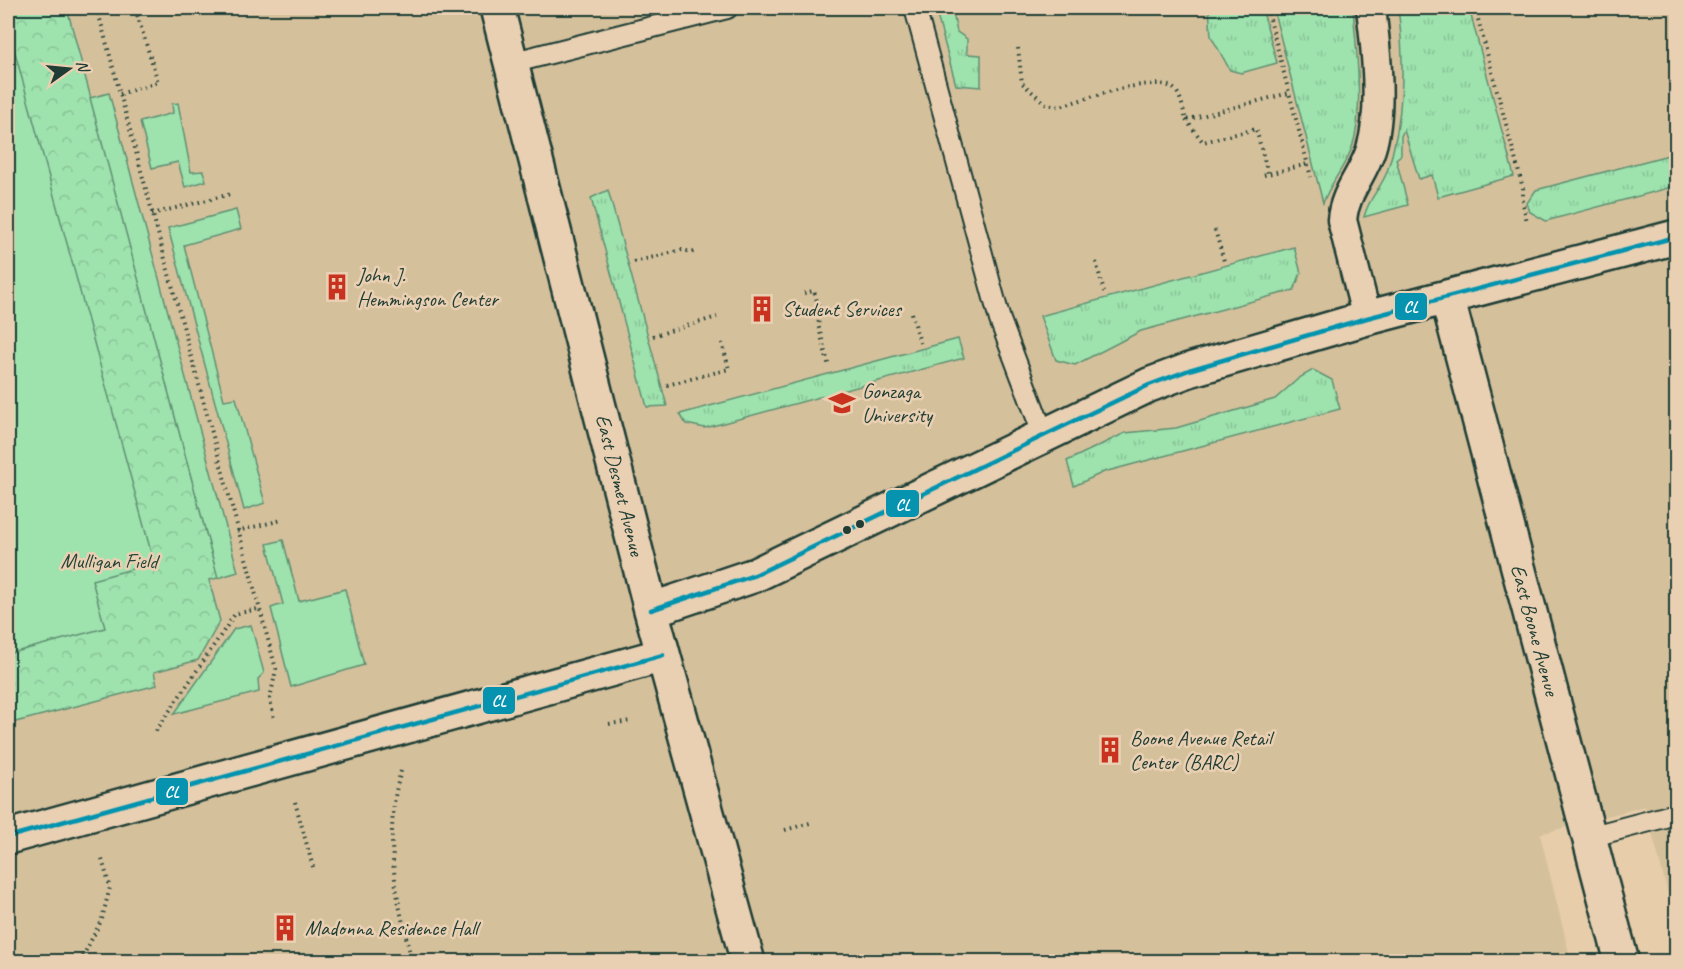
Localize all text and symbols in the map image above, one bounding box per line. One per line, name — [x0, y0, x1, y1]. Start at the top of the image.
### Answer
north arrow — [39, 39, 99, 99]
text: N — [72, 58, 94, 76]
place label: John J. Hemmingson Center — [356, 262, 499, 312]
building icon: John J. Hemmingson Center — [322, 272, 352, 302]
line badge: CL — [1394, 292, 1428, 321]
building icon: Student Services — [747, 294, 777, 324]
place label: Student Services — [782, 296, 903, 322]
text: CL — [1404, 297, 1419, 317]
place label: Gonzaga University — [862, 378, 934, 428]
school or university icon: Gonzaga University — [827, 388, 857, 418]
street label: East Desmet Avenue — [590, 412, 650, 559]
line badge: CL — [885, 489, 920, 518]
text: CL — [896, 495, 911, 515]
unlabelled marker — [854, 518, 866, 530]
unlabelled marker — [841, 524, 853, 536]
park label: Mulligan Field — [61, 548, 160, 574]
street label: East Boone Avenue — [1505, 562, 1566, 701]
line badge: CL — [482, 686, 516, 715]
text: CL — [492, 691, 507, 711]
place label: Boone Avenue Retail Center (BARC) — [1130, 725, 1275, 775]
building icon: Boone Avenue Retail Center (BARC) — [1095, 735, 1125, 765]
line badge: CL — [155, 777, 189, 806]
text: CL — [165, 782, 180, 802]
building icon: Madonna Residence Hall — [270, 913, 300, 943]
place label: Madonna Residence Hall — [305, 915, 481, 941]

